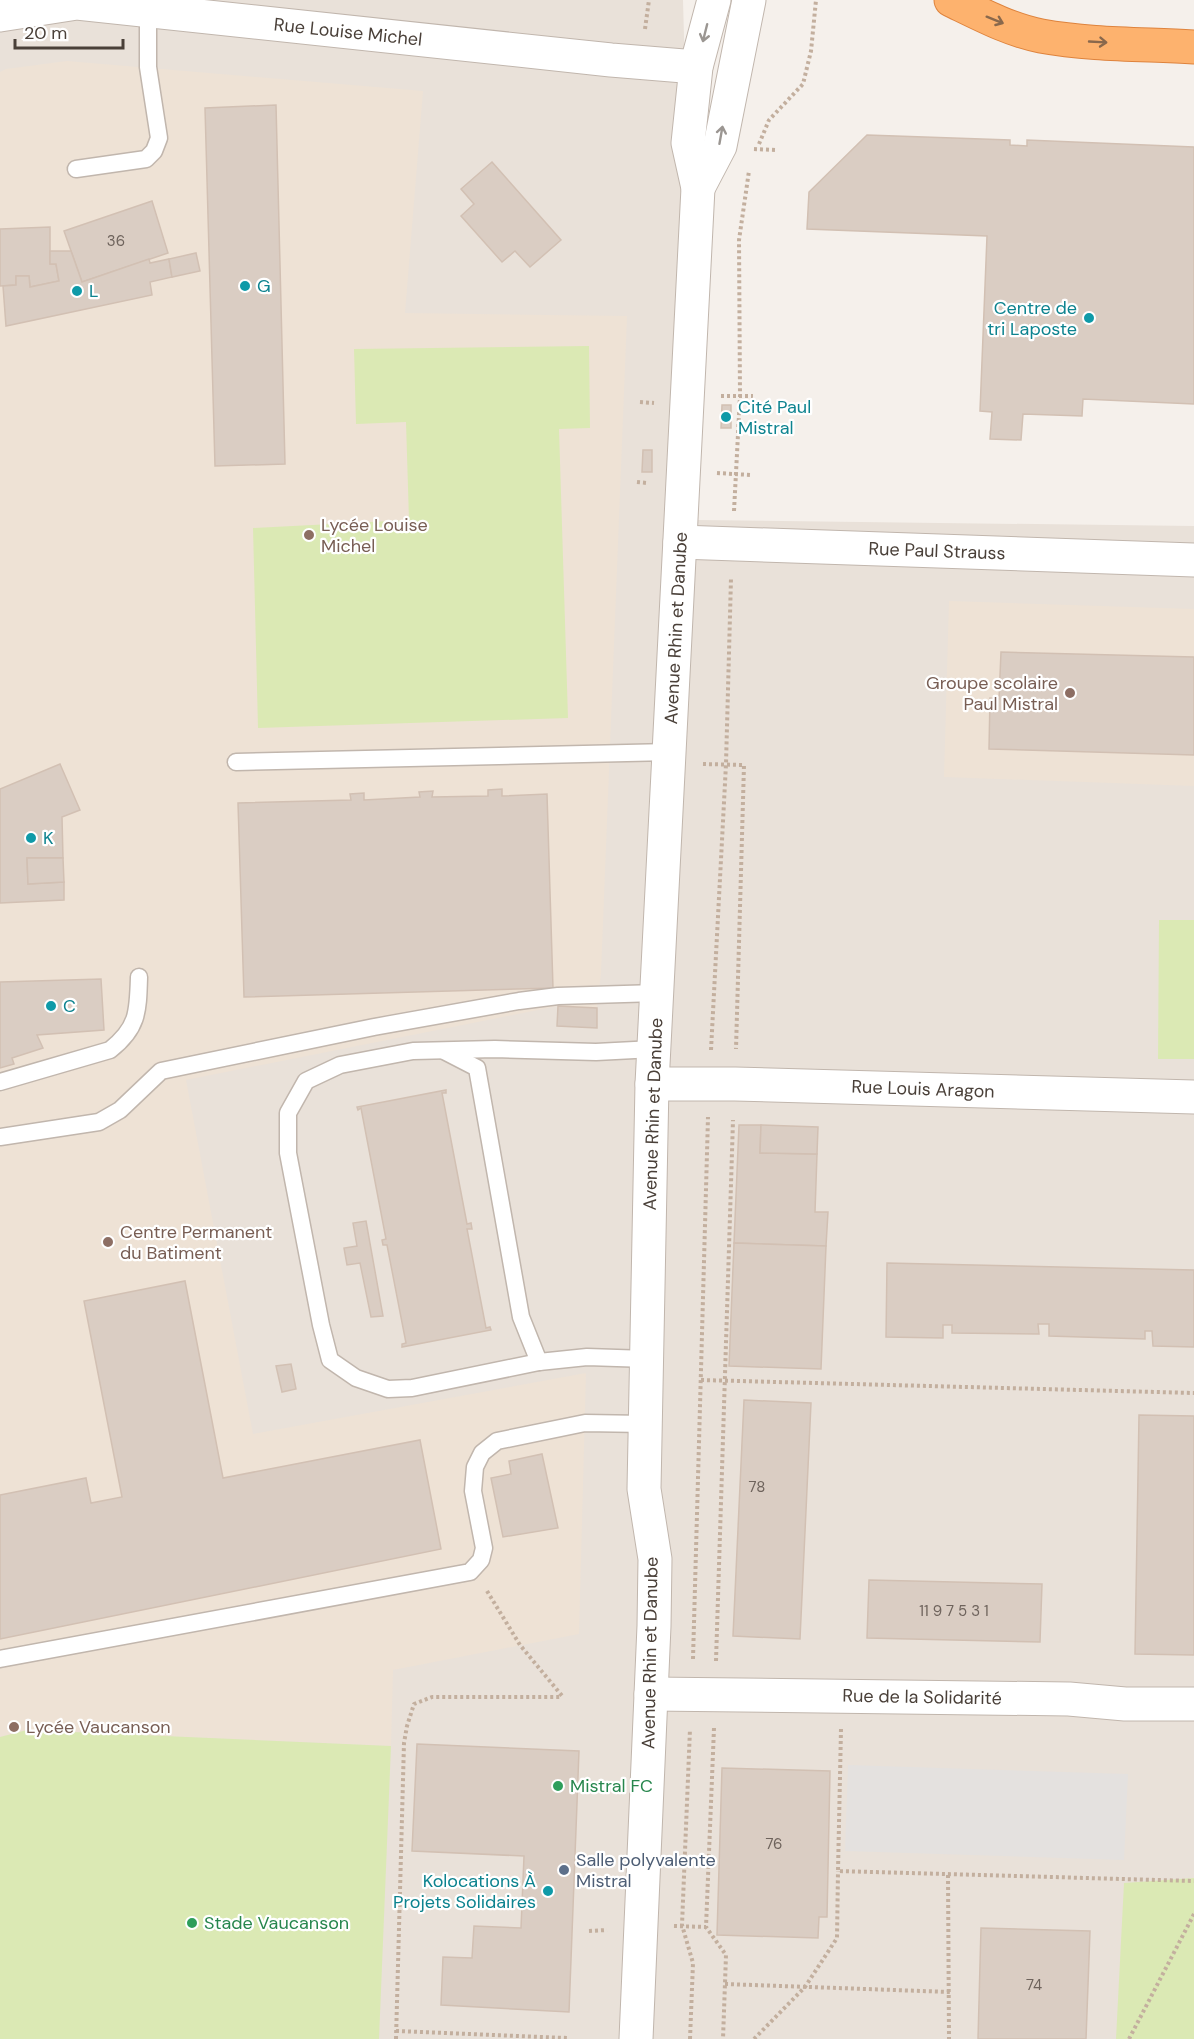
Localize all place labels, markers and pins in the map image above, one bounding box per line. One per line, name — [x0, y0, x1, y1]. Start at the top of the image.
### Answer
place label: G — [257, 274, 271, 298]
place label: L — [89, 279, 99, 303]
marker: G — [238, 279, 252, 293]
marker: L — [70, 284, 84, 298]
place label: Centre de tri Laposte — [987, 296, 1077, 341]
marker: Centre de tri Laposte — [1082, 311, 1096, 325]
place label: Cité Paul Mistral — [738, 395, 811, 440]
marker: Cité Paul Mistral — [719, 410, 733, 424]
place label: Lycée Louise Michel — [321, 513, 428, 558]
marker: Lycée Louise Michel — [302, 528, 316, 542]
place label: Groupe scolaire Paul Mistral — [926, 671, 1058, 716]
marker: Groupe scolaire Paul Mistral — [1063, 686, 1077, 700]
place label: K — [43, 826, 54, 850]
marker: K — [24, 831, 38, 845]
place label: C — [63, 994, 76, 1018]
marker: C — [44, 999, 58, 1013]
place label: Centre Permanent du Batiment — [120, 1220, 272, 1265]
marker: Centre Permanent du Batiment — [101, 1235, 115, 1249]
place label: Lycée Vaucanson — [26, 1715, 171, 1739]
marker: Lycée Vaucanson — [7, 1720, 21, 1734]
place label: Mistral FC — [570, 1774, 653, 1798]
marker: Mistral FC — [551, 1779, 565, 1793]
place label: Salle polyvalente Mistral — [576, 1848, 716, 1893]
marker: Salle polyvalente Mistral — [557, 1863, 571, 1877]
place label: Kolocations À Projets Solidaires — [393, 1869, 536, 1914]
marker: Kolocations À Projets Solidaires — [541, 1884, 555, 1898]
place label: Stade Vaucanson — [204, 1911, 349, 1935]
marker: Stade Vaucanson — [185, 1916, 199, 1930]

